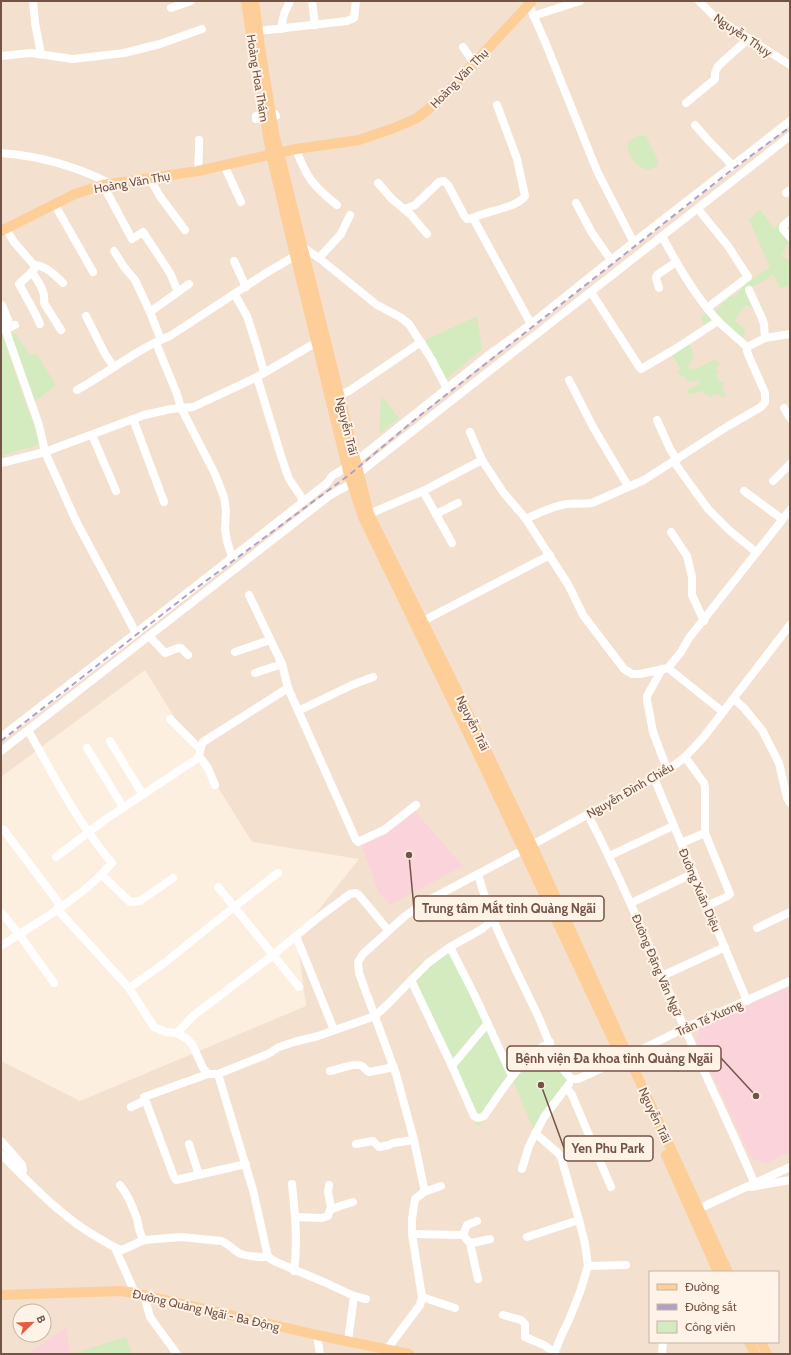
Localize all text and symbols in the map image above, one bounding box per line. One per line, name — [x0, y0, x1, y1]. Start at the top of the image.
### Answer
street label: Nguyễn Thụy — [711, 10, 775, 60]
street label: Hoàng Hoa Thám — [244, 33, 272, 123]
street label: Hoàng Văn Thụ — [427, 45, 491, 111]
street label: Hoàng Văn Thụ — [93, 168, 171, 196]
street label: Nguyễn Trãi — [333, 395, 361, 457]
street label: Nguyễn Trãi — [453, 693, 493, 753]
street label: Nguyễn Đình Chiểu — [584, 759, 676, 821]
street label: Đường Xuân Diệu — [676, 846, 724, 934]
callout: Trung tâm Mắt tỉnh Quảng Ngãi — [414, 896, 604, 921]
text: Trung tâm Mắt tỉnh Quảng Ngãi — [422, 900, 596, 916]
street label: Đường Đặng Văn Ngữ — [629, 912, 686, 1019]
street label: Trần Tế Xương — [674, 996, 745, 1039]
callout: Bệnh viện Đa khoa tỉnh Quảng Ngãi — [507, 1046, 721, 1071]
text: Bệnh viện Đa khoa tỉnh Quảng Ngãi — [515, 1050, 713, 1066]
street label: Nguyễn Trãi — [636, 1085, 674, 1145]
callout: Yen Phu Park — [564, 1136, 653, 1161]
text: Yen Phu Park — [570, 1140, 645, 1156]
legend — [649, 1271, 779, 1343]
text: Đường — [685, 1279, 720, 1294]
street label: Đường Quảng Ngãi - Ba Động — [131, 1286, 282, 1334]
text: Đường sắt — [685, 1299, 737, 1314]
north arrow — [12, 1303, 52, 1343]
text: B — [33, 1313, 49, 1325]
text: Công viên — [685, 1319, 736, 1334]

